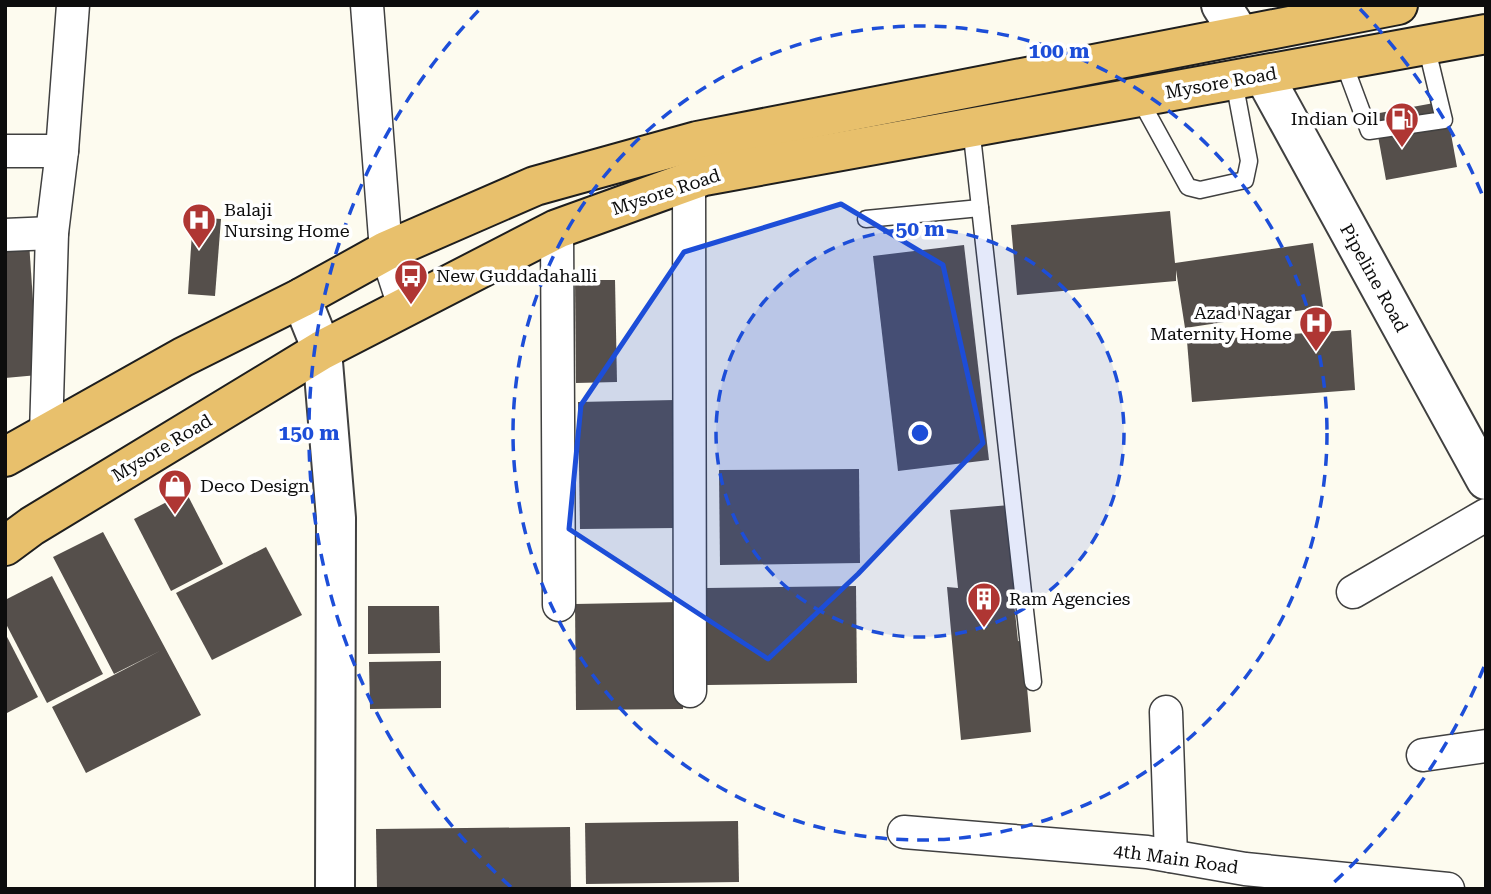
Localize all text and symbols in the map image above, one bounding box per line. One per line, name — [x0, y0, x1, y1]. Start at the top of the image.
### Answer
text: 100 m — [1029, 39, 1089, 63]
street label: Mysore Road — [1163, 62, 1279, 103]
fuel station icon: Indian Oil — [1383, 100, 1421, 149]
place label: Indian Oil — [1291, 108, 1378, 129]
street label: Mysore Road — [609, 164, 723, 219]
place label: Balaji Nursing Home — [224, 199, 350, 241]
hospital icon: Balaji Nursing Home — [180, 201, 218, 250]
text: 50 m — [895, 217, 945, 241]
street label: Pipeline Road — [1336, 220, 1413, 336]
bus stop icon: New Guddadahalli — [392, 257, 430, 306]
place label: New Guddadahalli — [436, 265, 598, 286]
place label: Azad Nagar Maternity Home — [1150, 302, 1292, 344]
hospital icon: Azad Nagar Maternity Home — [1297, 304, 1335, 353]
street label: Mysore Road — [108, 409, 216, 486]
text: 150 m — [279, 421, 339, 445]
centre of rings — [908, 421, 932, 445]
shop icon: Deco Design — [156, 467, 194, 516]
place label: Deco Design — [200, 475, 310, 496]
building icon: Ram Agencies — [965, 580, 1003, 629]
place label: Ram Agencies — [1009, 588, 1130, 609]
street label: 4th Main Road — [1112, 839, 1240, 878]

